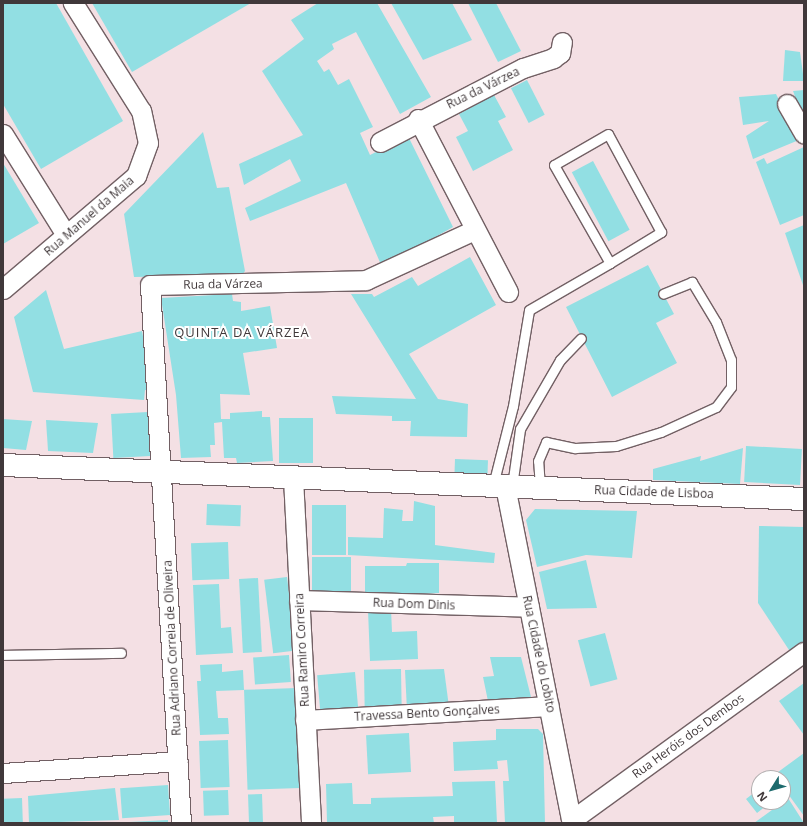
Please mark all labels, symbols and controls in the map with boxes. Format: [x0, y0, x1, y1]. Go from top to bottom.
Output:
street label: Rua da Várzea [444, 64, 522, 112]
street label: Rua Manuel da Maia [41, 173, 137, 259]
street label: Rua da Várzea [183, 276, 263, 292]
district label: QUINTA DA VÁRZEA [174, 324, 310, 340]
street label: Rua Cidade de Lisboa [594, 483, 714, 501]
street label: Rua Adriano Correia de Oliveira [160, 560, 184, 736]
street label: Rua Ramiro Correira [292, 593, 312, 707]
street label: Rua Cidade do Lobito [520, 594, 558, 714]
street label: Rua Dom Dinis [373, 595, 455, 613]
street label: Rua Heróis dos Dembos [629, 691, 747, 781]
street label: Travessa Bento Gonçalves [354, 702, 500, 724]
north arrow [751, 770, 791, 810]
text: N [753, 789, 771, 805]

